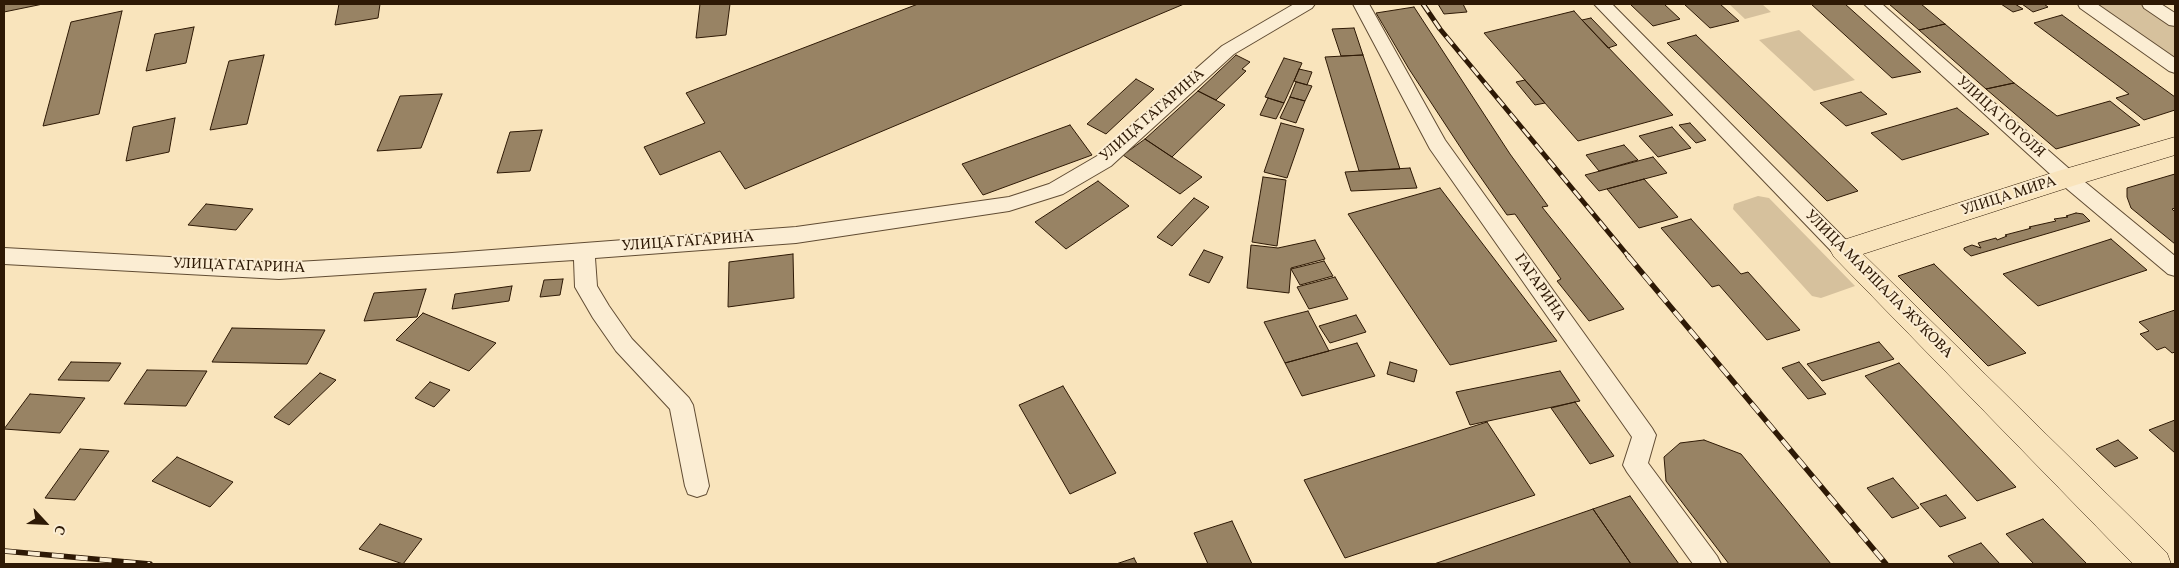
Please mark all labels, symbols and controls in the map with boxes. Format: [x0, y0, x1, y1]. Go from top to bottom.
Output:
street label: УЛИЦА ГАГАРИНА [1097, 66, 1209, 166]
street label: УЛИЦА ГОГОЛЯ [1952, 74, 2048, 162]
street label: УЛИЦА МИРА [1959, 173, 2059, 221]
street label: УЛИЦА МАРШАЛА ЖУКОВА [1800, 207, 1956, 363]
street label: УЛИЦА ГАГАРИНА [621, 229, 755, 257]
street label: ГАГАРИНА [1509, 251, 1569, 325]
street label: УЛИЦА ГАГАРИНА [172, 256, 306, 278]
north arrow [20, 498, 70, 548]
text: С [49, 521, 70, 538]

